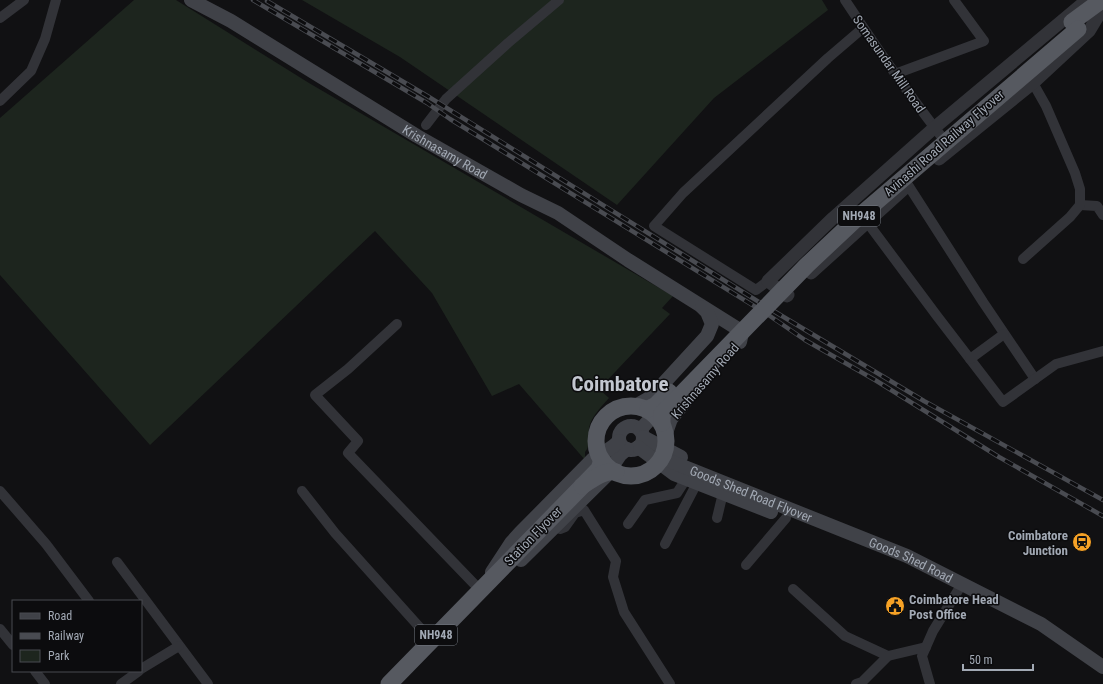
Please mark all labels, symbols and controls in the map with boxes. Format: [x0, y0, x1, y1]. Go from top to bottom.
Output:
street label: Somasundar Mill Road [850, 12, 928, 116]
street label: Avinashi Road Railway Flyover [881, 87, 1007, 199]
street label: Krishnasamy Road [400, 121, 490, 182]
road number: NH948 [838, 206, 880, 226]
street label: Krishnasamy Road [668, 340, 742, 422]
district label: Coimbatore [572, 372, 668, 396]
street label: Goods Shed Road Flyover [688, 462, 814, 525]
street label: Station Flyover [501, 503, 565, 569]
place label: Coimbatore Junction [1008, 528, 1068, 558]
station icon: Coimbatore Junction [1071, 531, 1093, 553]
street label: Goods Shed Road [867, 534, 955, 586]
place label: Coimbatore Head Post Office [909, 592, 999, 622]
public building icon: Coimbatore Head Post Office [884, 595, 906, 617]
legend [12, 600, 142, 672]
text: Road [48, 609, 72, 623]
road number: NH948 [415, 625, 457, 645]
text: Railway [48, 629, 84, 643]
scale bar [963, 646, 1033, 672]
text: Park [48, 649, 70, 663]
text: 50 m [969, 653, 993, 667]

